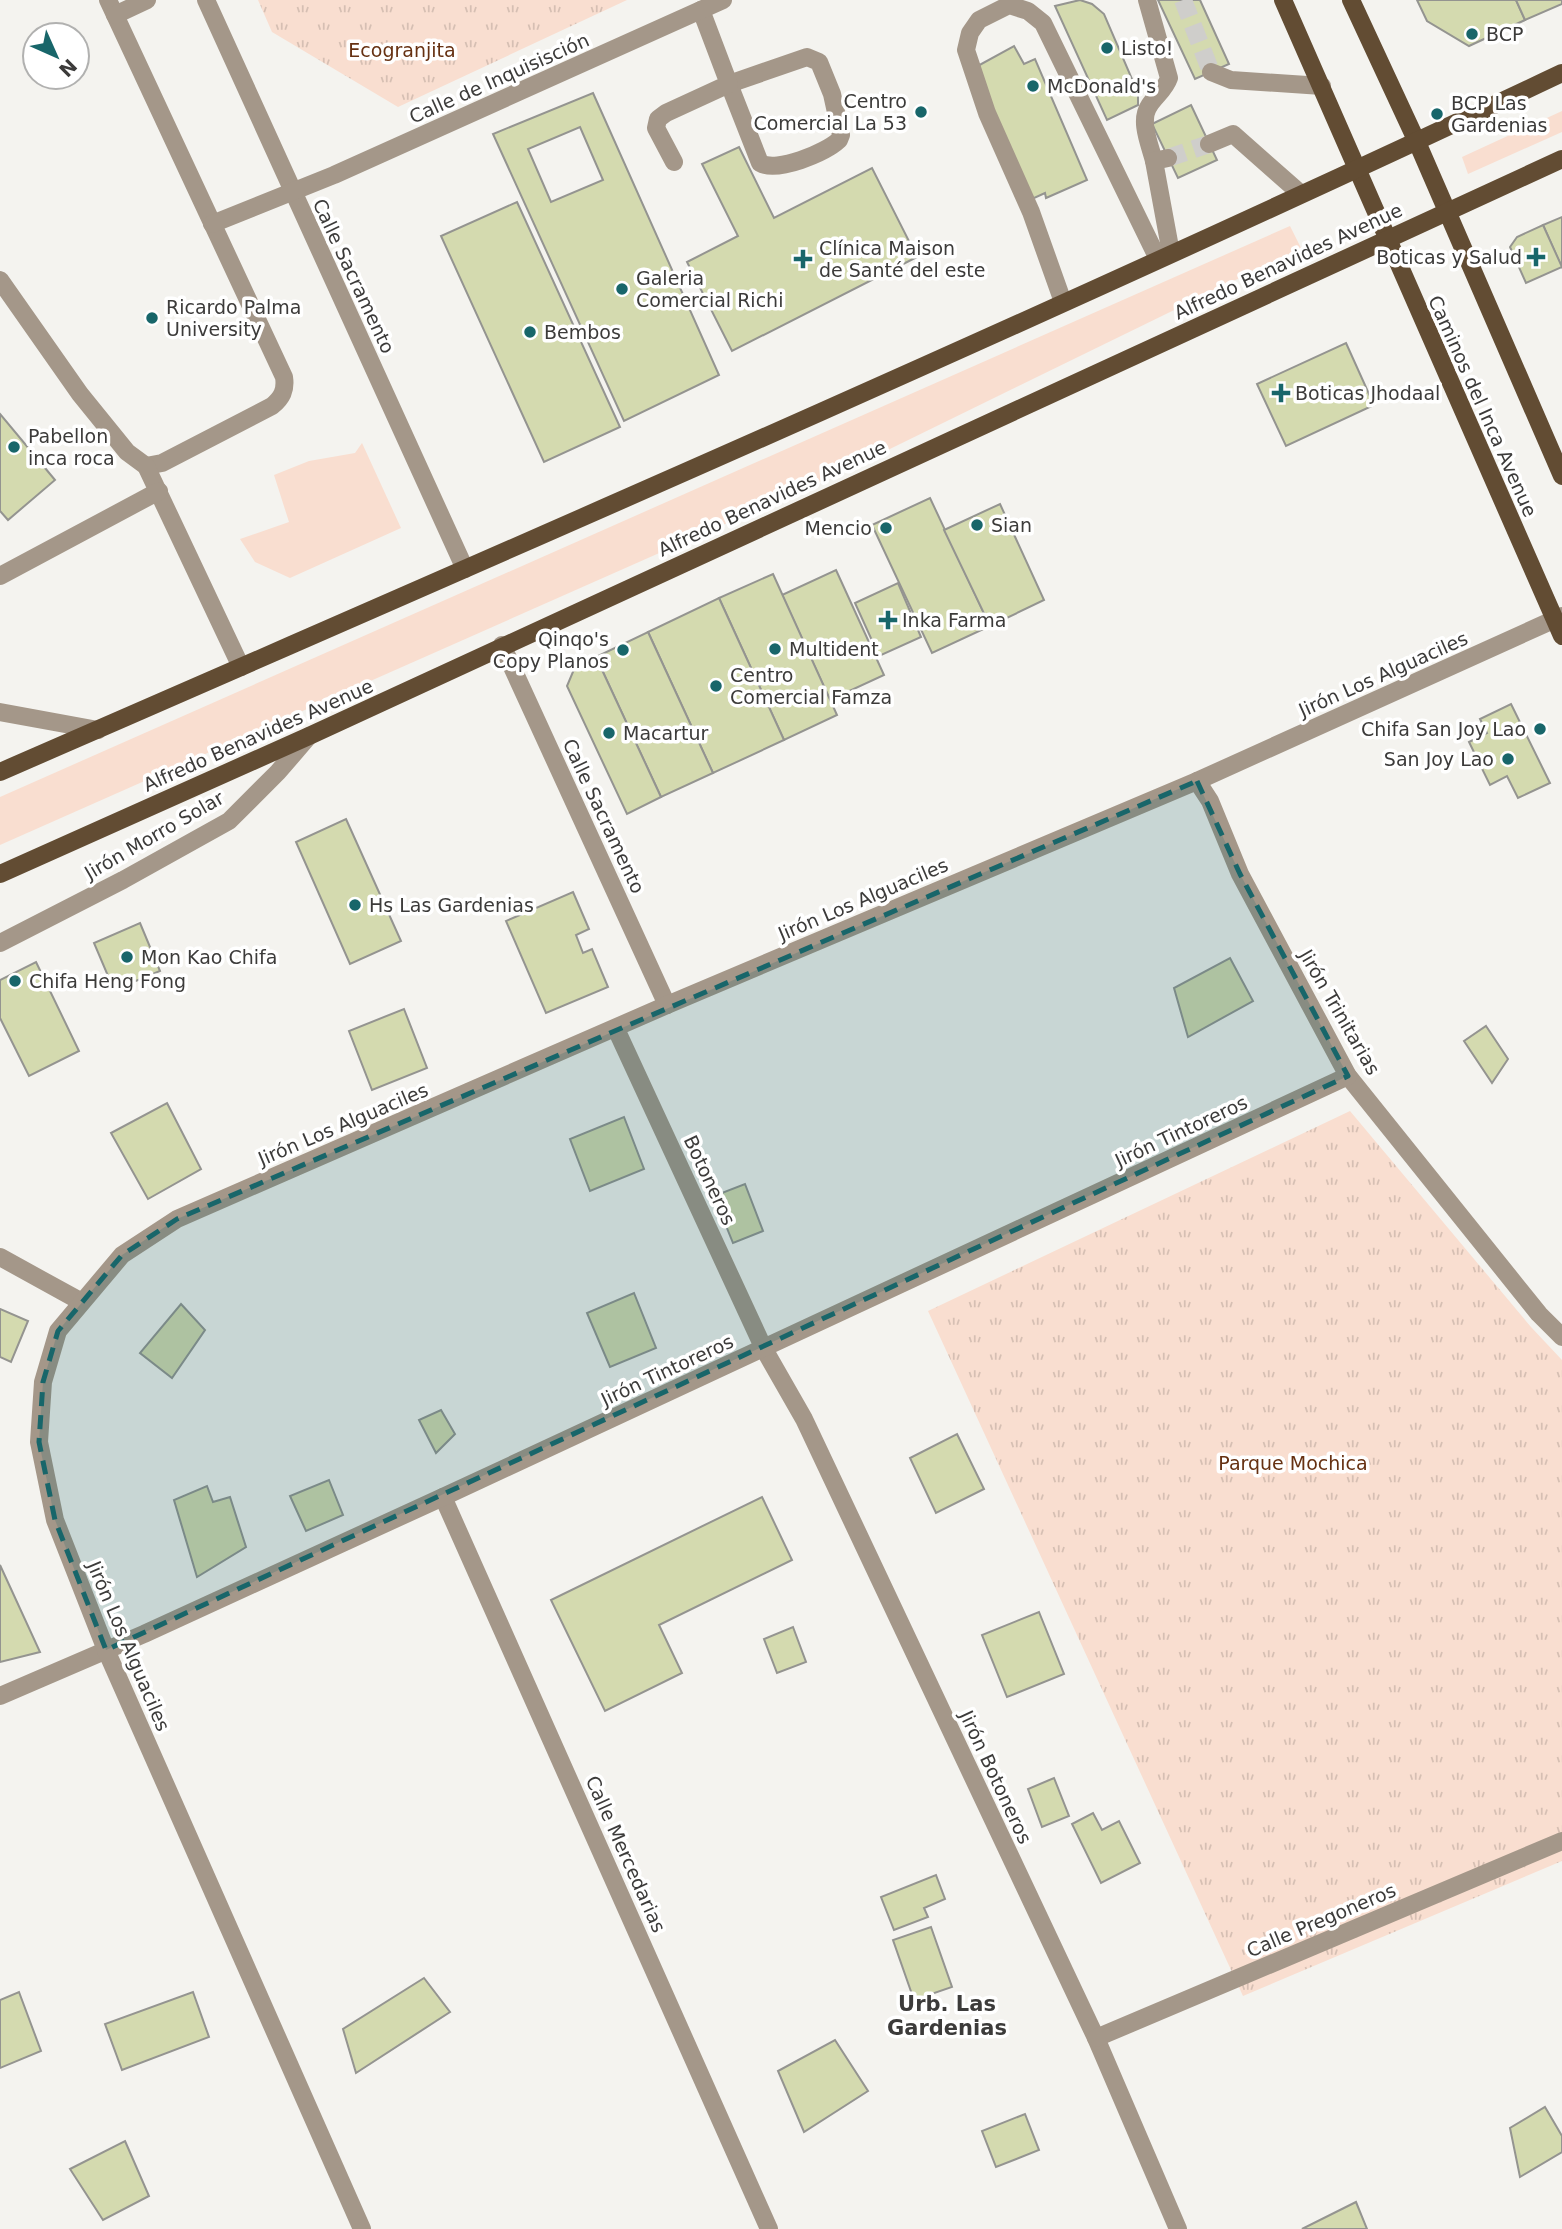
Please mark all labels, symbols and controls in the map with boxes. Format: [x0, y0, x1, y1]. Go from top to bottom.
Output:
north arrow [21, 21, 91, 91]
place label: BCP [1486, 23, 1523, 45]
marker: BCP [1464, 26, 1480, 42]
street label: Calle de Inquisisción [406, 28, 592, 128]
place label: Listo! [1121, 37, 1173, 59]
park label: Ecogranjita [348, 39, 456, 61]
marker: Listo! [1099, 40, 1115, 56]
text: N [55, 55, 81, 81]
place label: McDonald's [1047, 75, 1156, 97]
marker: McDonald's [1025, 78, 1041, 94]
place label: Centro Comercial La 53 [753, 90, 907, 134]
place label: BCP Las Gardenias [1451, 92, 1547, 136]
marker: Centro Comercial La 53 [913, 104, 929, 120]
marker: BCP Las Gardenias [1429, 106, 1445, 122]
street label: Calle Sacramento [309, 195, 399, 357]
street label: Alfredo Benavides Avenue [1171, 198, 1405, 324]
place label: Clínica Maison de Santé del este [819, 237, 986, 281]
place label: Boticas y Salud [1376, 246, 1522, 268]
marker: Clínica Maison de Santé del este [793, 249, 813, 269]
marker: Boticas y Salud [1528, 249, 1544, 265]
place label: Galeria Comercial Richi [636, 267, 783, 311]
marker: Galeria Comercial Richi [614, 281, 630, 297]
street label: Caminos del Inca Avenue [1424, 292, 1542, 520]
place label: Ricardo Palma University [166, 296, 301, 340]
marker: Ricardo Palma University [144, 310, 160, 326]
place label: Bembos [544, 321, 621, 343]
marker: Bembos [522, 324, 538, 340]
place label: Boticas Jhodaal [1295, 382, 1440, 404]
marker: Boticas Jhodaal [1273, 385, 1289, 401]
place label: Pabellon inca roca [28, 425, 115, 469]
street label: Alfredo Benavides Avenue [655, 435, 889, 561]
marker: Pabellon inca roca [6, 439, 22, 455]
place label: Sian [991, 514, 1032, 536]
place label: Mencio [805, 517, 872, 539]
marker: Sian [969, 517, 985, 533]
marker: Mencio [878, 520, 894, 536]
place label: Inka Farma [902, 609, 1006, 631]
marker: Inka Farma [880, 612, 896, 628]
street label: Jirón Los Alguaciles [1294, 627, 1471, 722]
place label: Qinqo's Copy Planos [493, 628, 609, 672]
place label: Multident [789, 638, 879, 660]
marker: Multident [767, 641, 783, 657]
marker: Qinqo's Copy Planos [615, 642, 631, 658]
place label: Centro Comercial Famza [730, 664, 892, 708]
street label: Alfredo Benavides Avenue [140, 674, 376, 796]
marker: Centro Comercial Famza [708, 678, 724, 694]
place label: Chifa San Joy Lao [1361, 718, 1526, 740]
marker: Chifa San Joy Lao [1532, 721, 1548, 737]
place label: Macartur [623, 722, 708, 744]
marker: Macartur [601, 725, 617, 741]
street label: Calle Sacramento [559, 735, 649, 897]
place label: San Joy Lao [1384, 748, 1494, 770]
marker: San Joy Lao [1500, 751, 1516, 767]
street label: Jirón Morro Solar [80, 786, 228, 884]
street label: Jirón Los Alguaciles [774, 853, 951, 945]
place label: Hs Las Gardenias [369, 894, 534, 916]
marker: Hs Las Gardenias [347, 897, 363, 913]
street label: Jirón Trinitarias [1295, 945, 1385, 1079]
place label: Mon Kao Chifa [141, 946, 277, 968]
marker: Mon Kao Chifa [119, 949, 135, 965]
place label: Chifa Heng Fong [29, 970, 186, 992]
marker: Chifa Heng Fong [7, 973, 23, 989]
street label: Jirón Los Alguaciles [254, 1078, 431, 1170]
street label: Jirón Tintoreros [1110, 1091, 1251, 1172]
street label: Botoneros [680, 1132, 740, 1228]
street label: Jirón Tintoreros [596, 1330, 737, 1411]
park label: Parque Mochica [1218, 1452, 1368, 1474]
street label: Jirón Los Alguaciles [83, 1557, 175, 1734]
street label: Jirón Botoneros [955, 1706, 1036, 1847]
street label: Calle Mercedarias [582, 1772, 670, 1936]
street label: Calle Pregoneros [1243, 1879, 1399, 1961]
district label: Urb. Las Gardenias [887, 1992, 1007, 2040]

